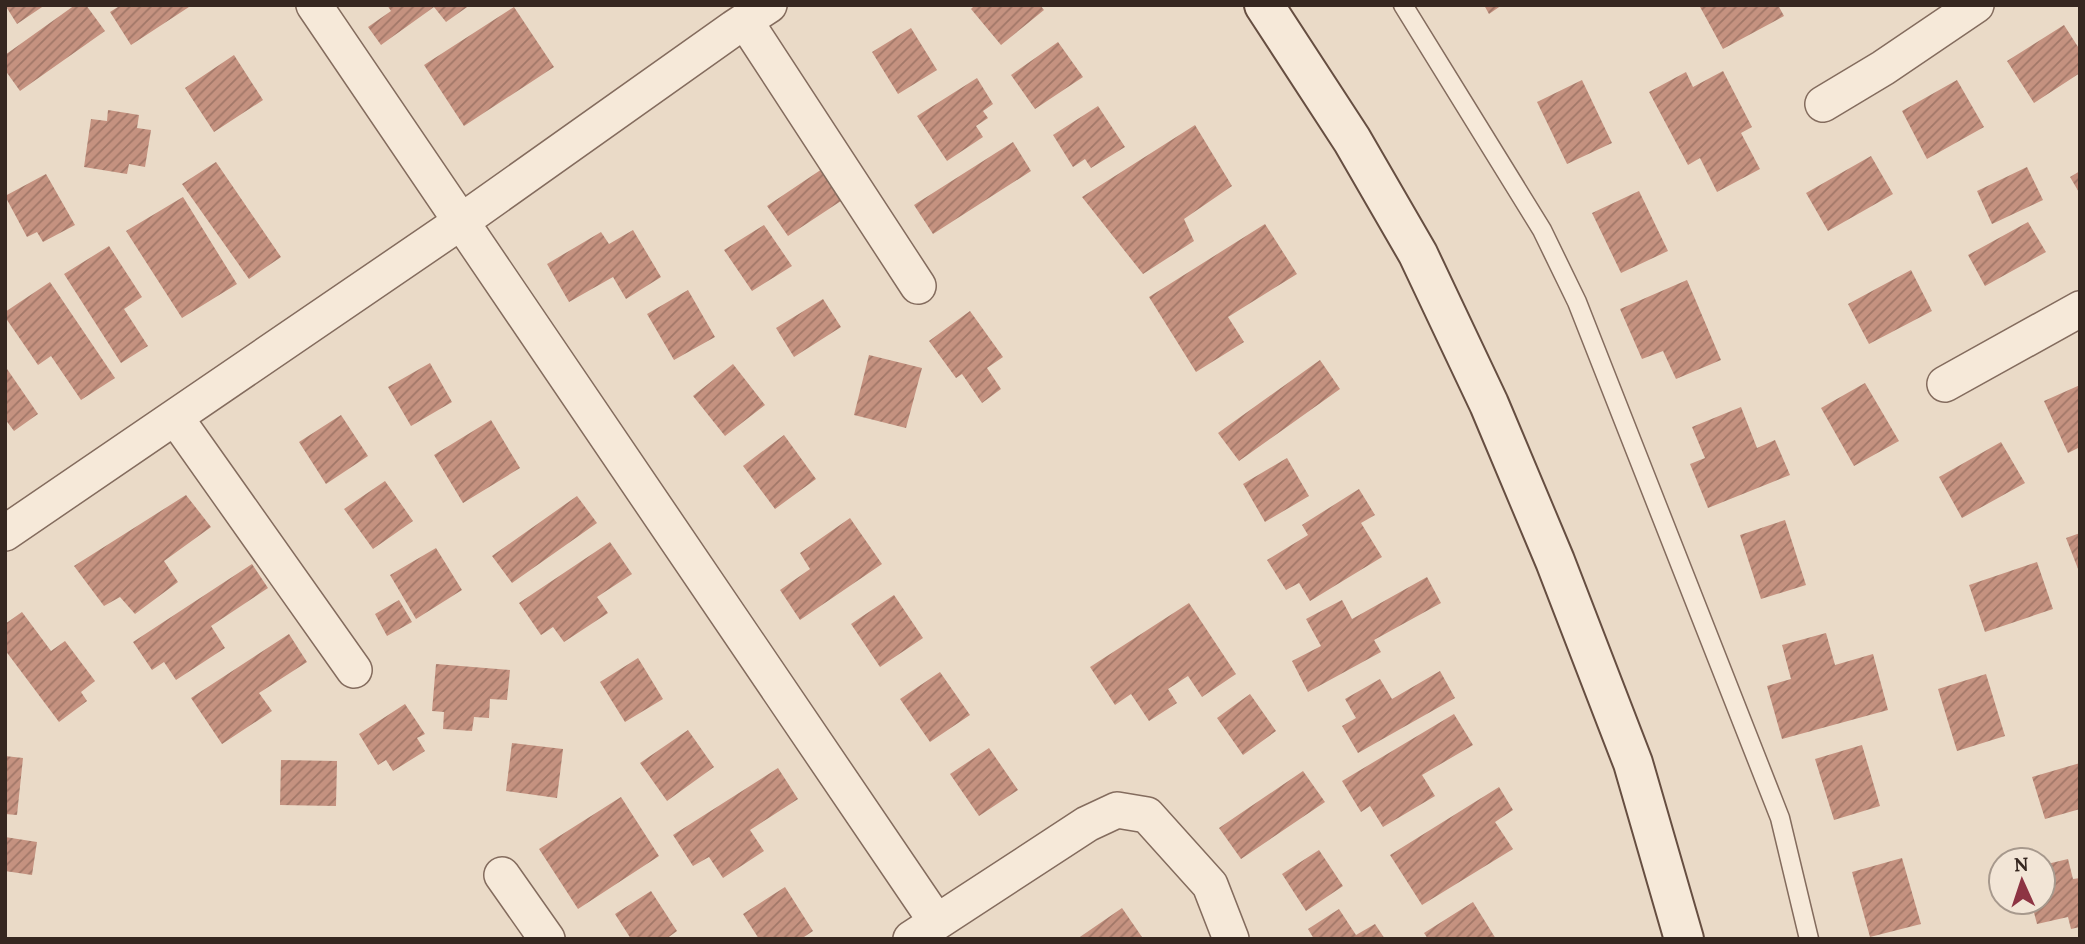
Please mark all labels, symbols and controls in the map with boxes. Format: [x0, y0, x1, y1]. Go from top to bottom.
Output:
north arrow [1987, 846, 2057, 916]
text: N [2013, 852, 2029, 876]

